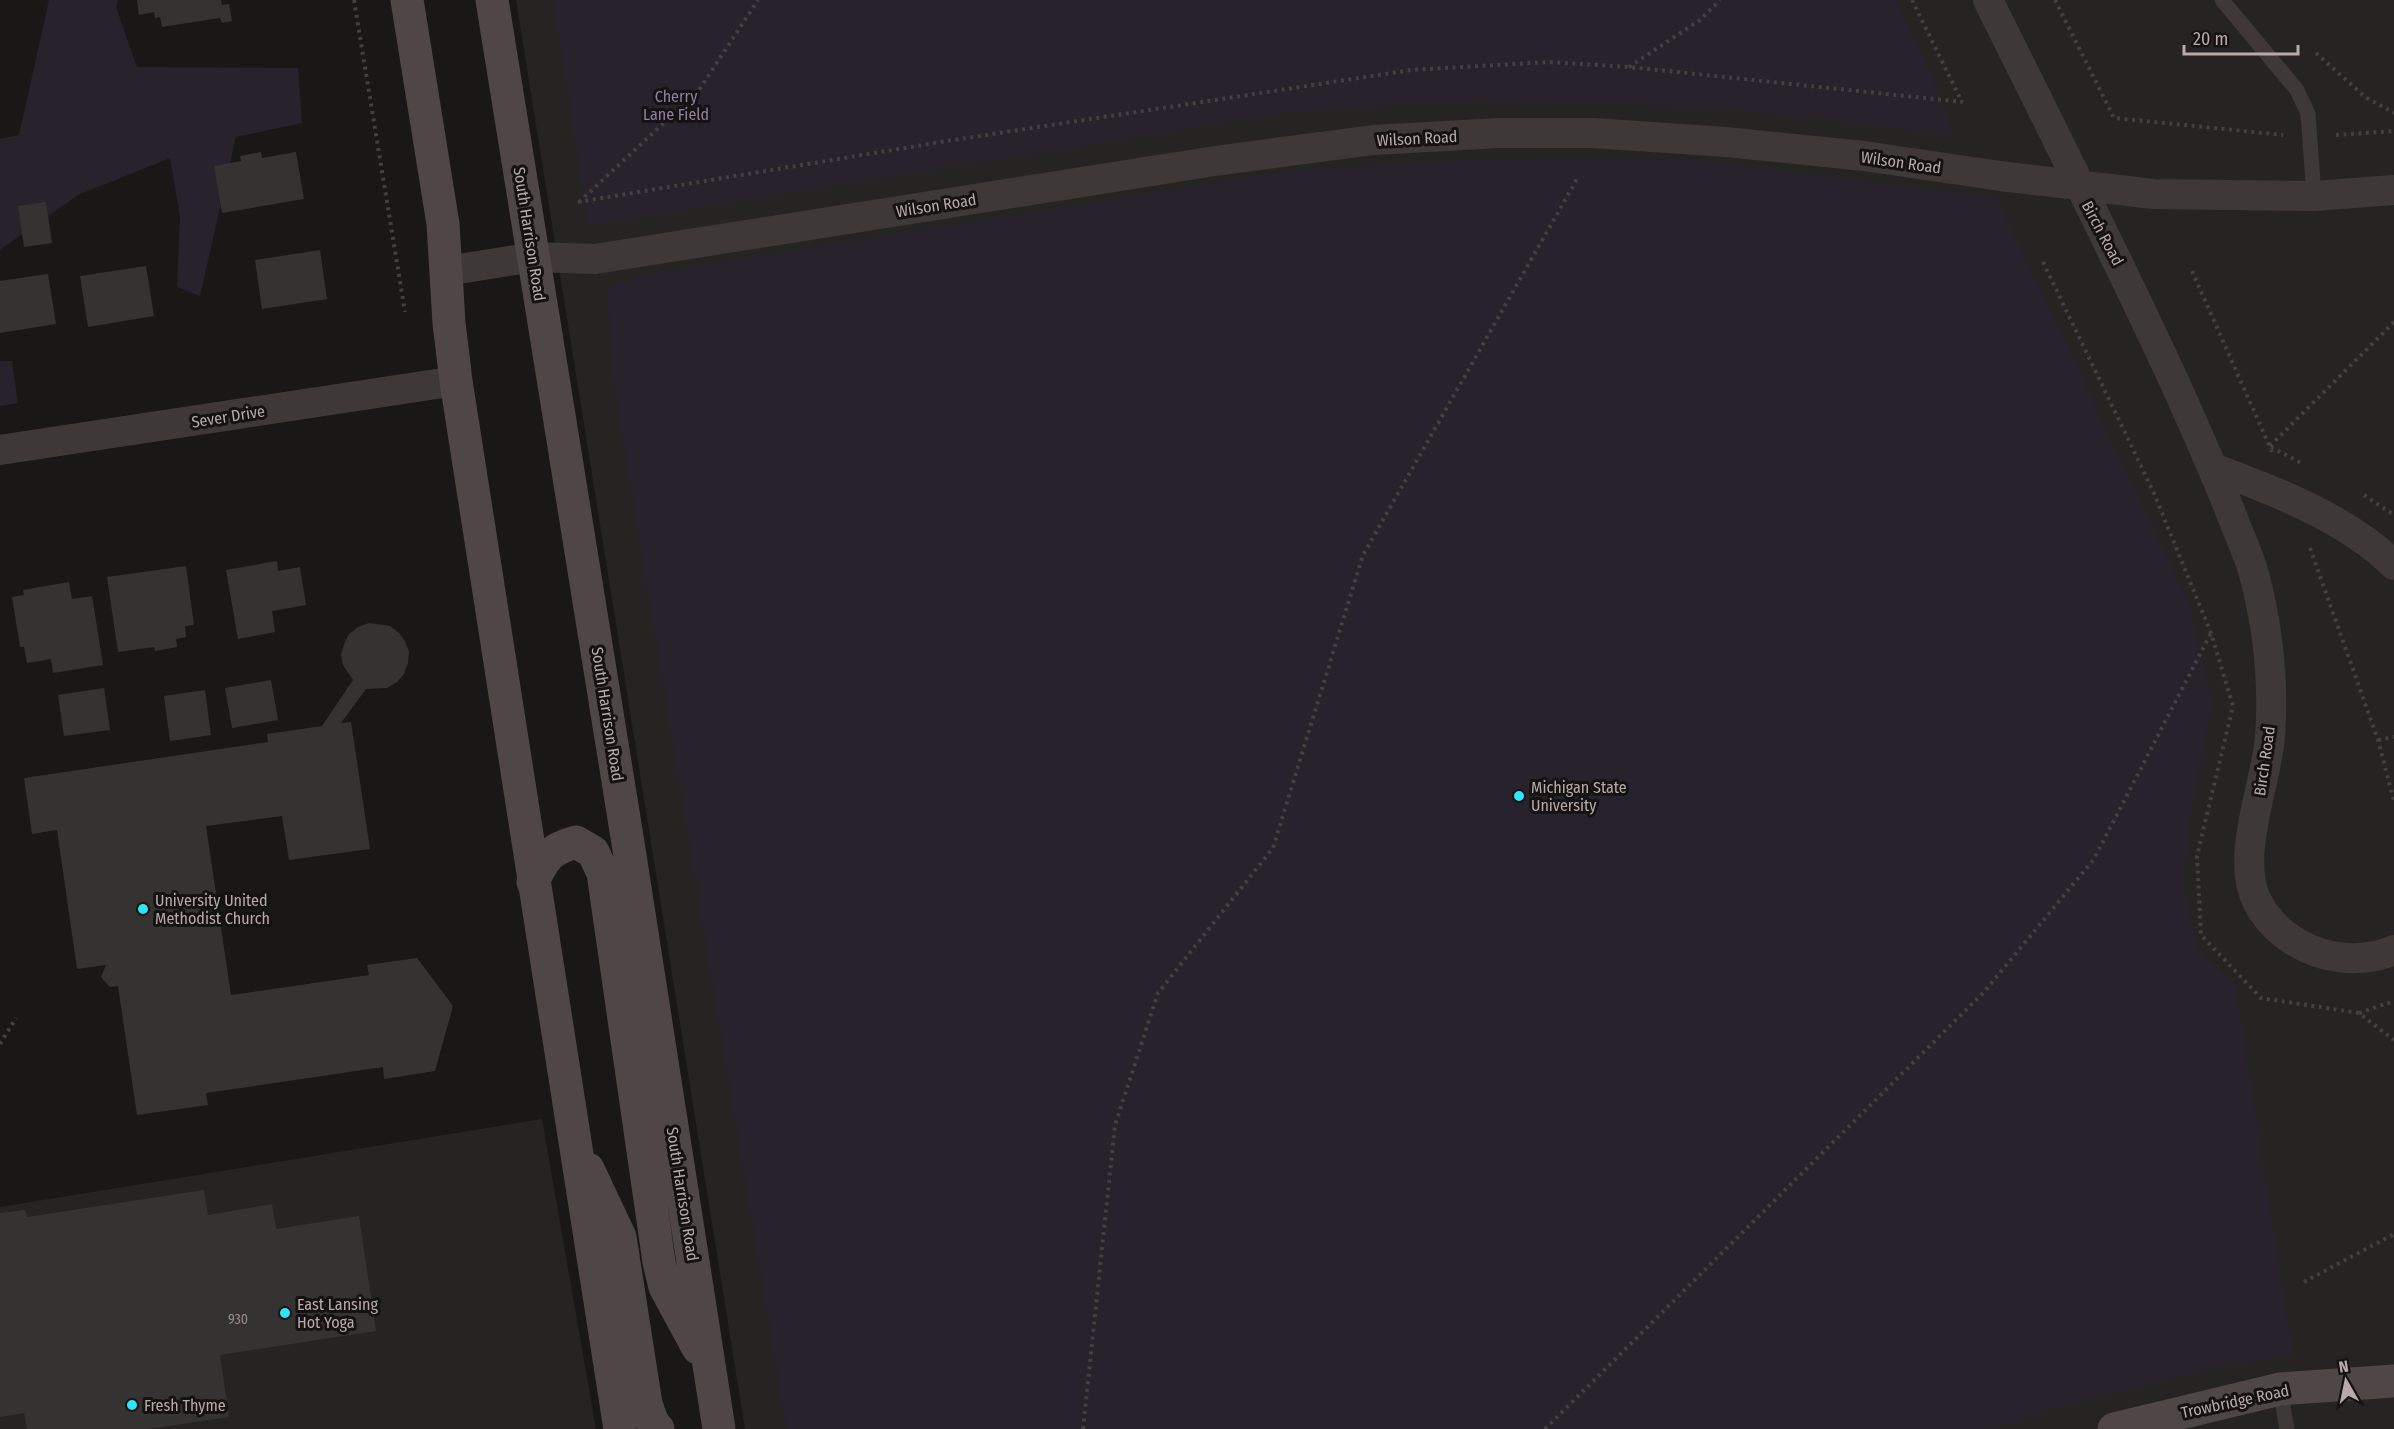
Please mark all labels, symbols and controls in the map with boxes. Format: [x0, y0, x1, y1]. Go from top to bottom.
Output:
scale bar [2184, 18, 2298, 56]
text: 20 m [2193, 28, 2228, 50]
park label: Cherry Lane Field [643, 87, 709, 124]
street label: Wilson Road [1376, 127, 1458, 150]
street label: Wilson Road [1860, 147, 1942, 178]
street label: South Harrison Road [510, 166, 549, 302]
street label: Wilson Road [895, 190, 977, 221]
street label: Birch Road [2078, 198, 2127, 269]
street label: Sever Drive [190, 401, 266, 432]
street label: South Harrison Road [588, 646, 627, 782]
street label: Birch Road [2250, 725, 2279, 797]
place label: Michigan State University [1531, 778, 1627, 815]
marker: Michigan State University [1512, 789, 1526, 803]
place label: University United Methodist Church [155, 891, 270, 928]
marker: University United Methodist Church [136, 902, 150, 916]
street label: South Harrison Road [663, 1126, 702, 1262]
place label: East Lansing Hot Yoga [297, 1295, 378, 1332]
marker: East Lansing Hot Yoga [278, 1306, 292, 1320]
house number: 930 [228, 1311, 248, 1328]
north arrow [2316, 1351, 2376, 1411]
text: N [2338, 1357, 2350, 1377]
street label: Trowbridge Road [2179, 1381, 2291, 1422]
place label: Fresh Thyme [144, 1396, 226, 1415]
marker: Fresh Thyme [125, 1398, 139, 1412]

